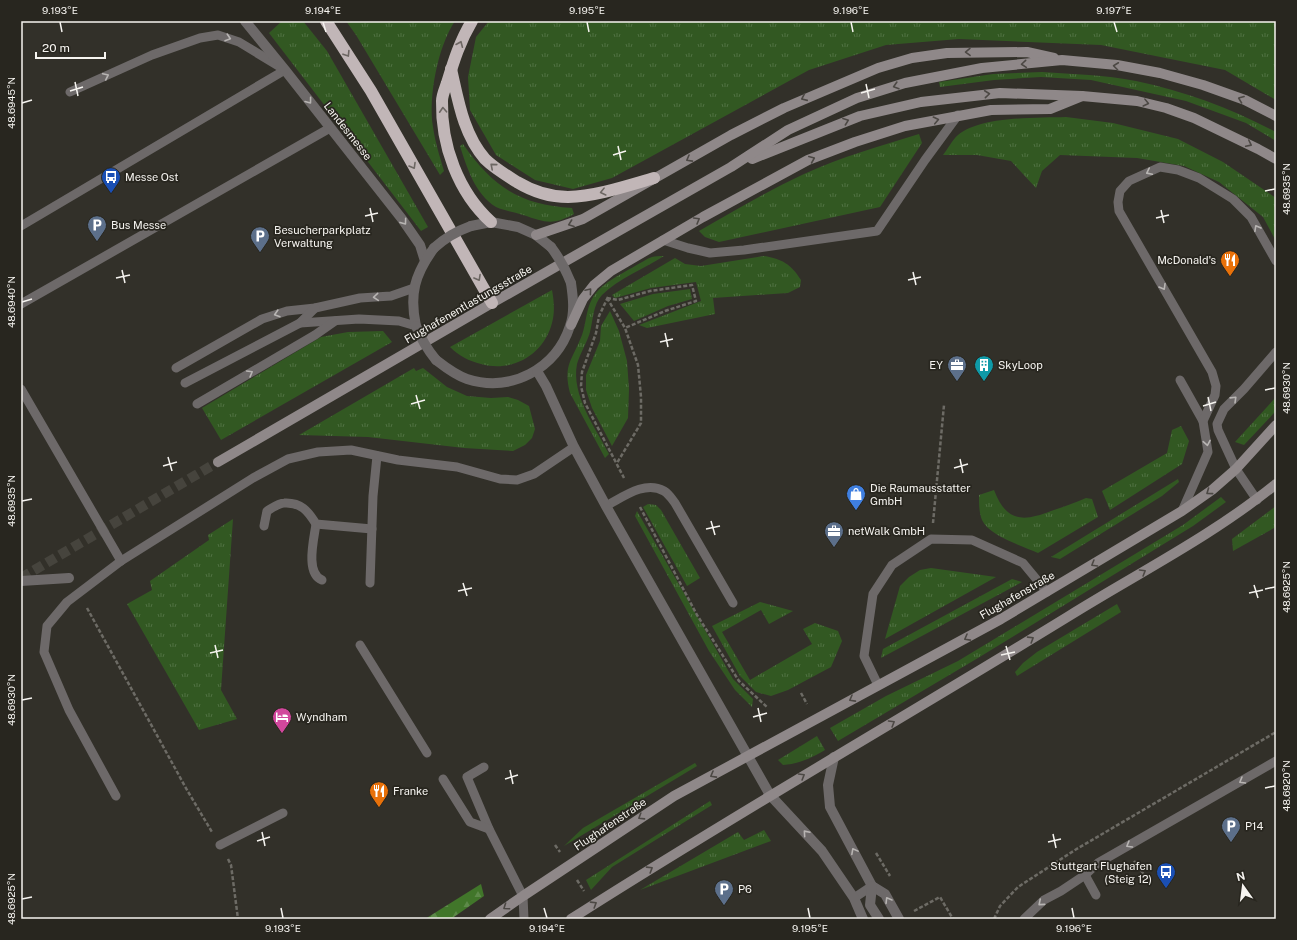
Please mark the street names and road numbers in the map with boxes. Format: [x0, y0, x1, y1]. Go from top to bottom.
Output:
street label: Landesmesse [322, 100, 374, 162]
street label: Flughafenentlastungsstraße [402, 263, 534, 345]
street label: Flughafenstraße [977, 569, 1057, 621]
street label: Flughafenstraße [572, 795, 648, 853]

